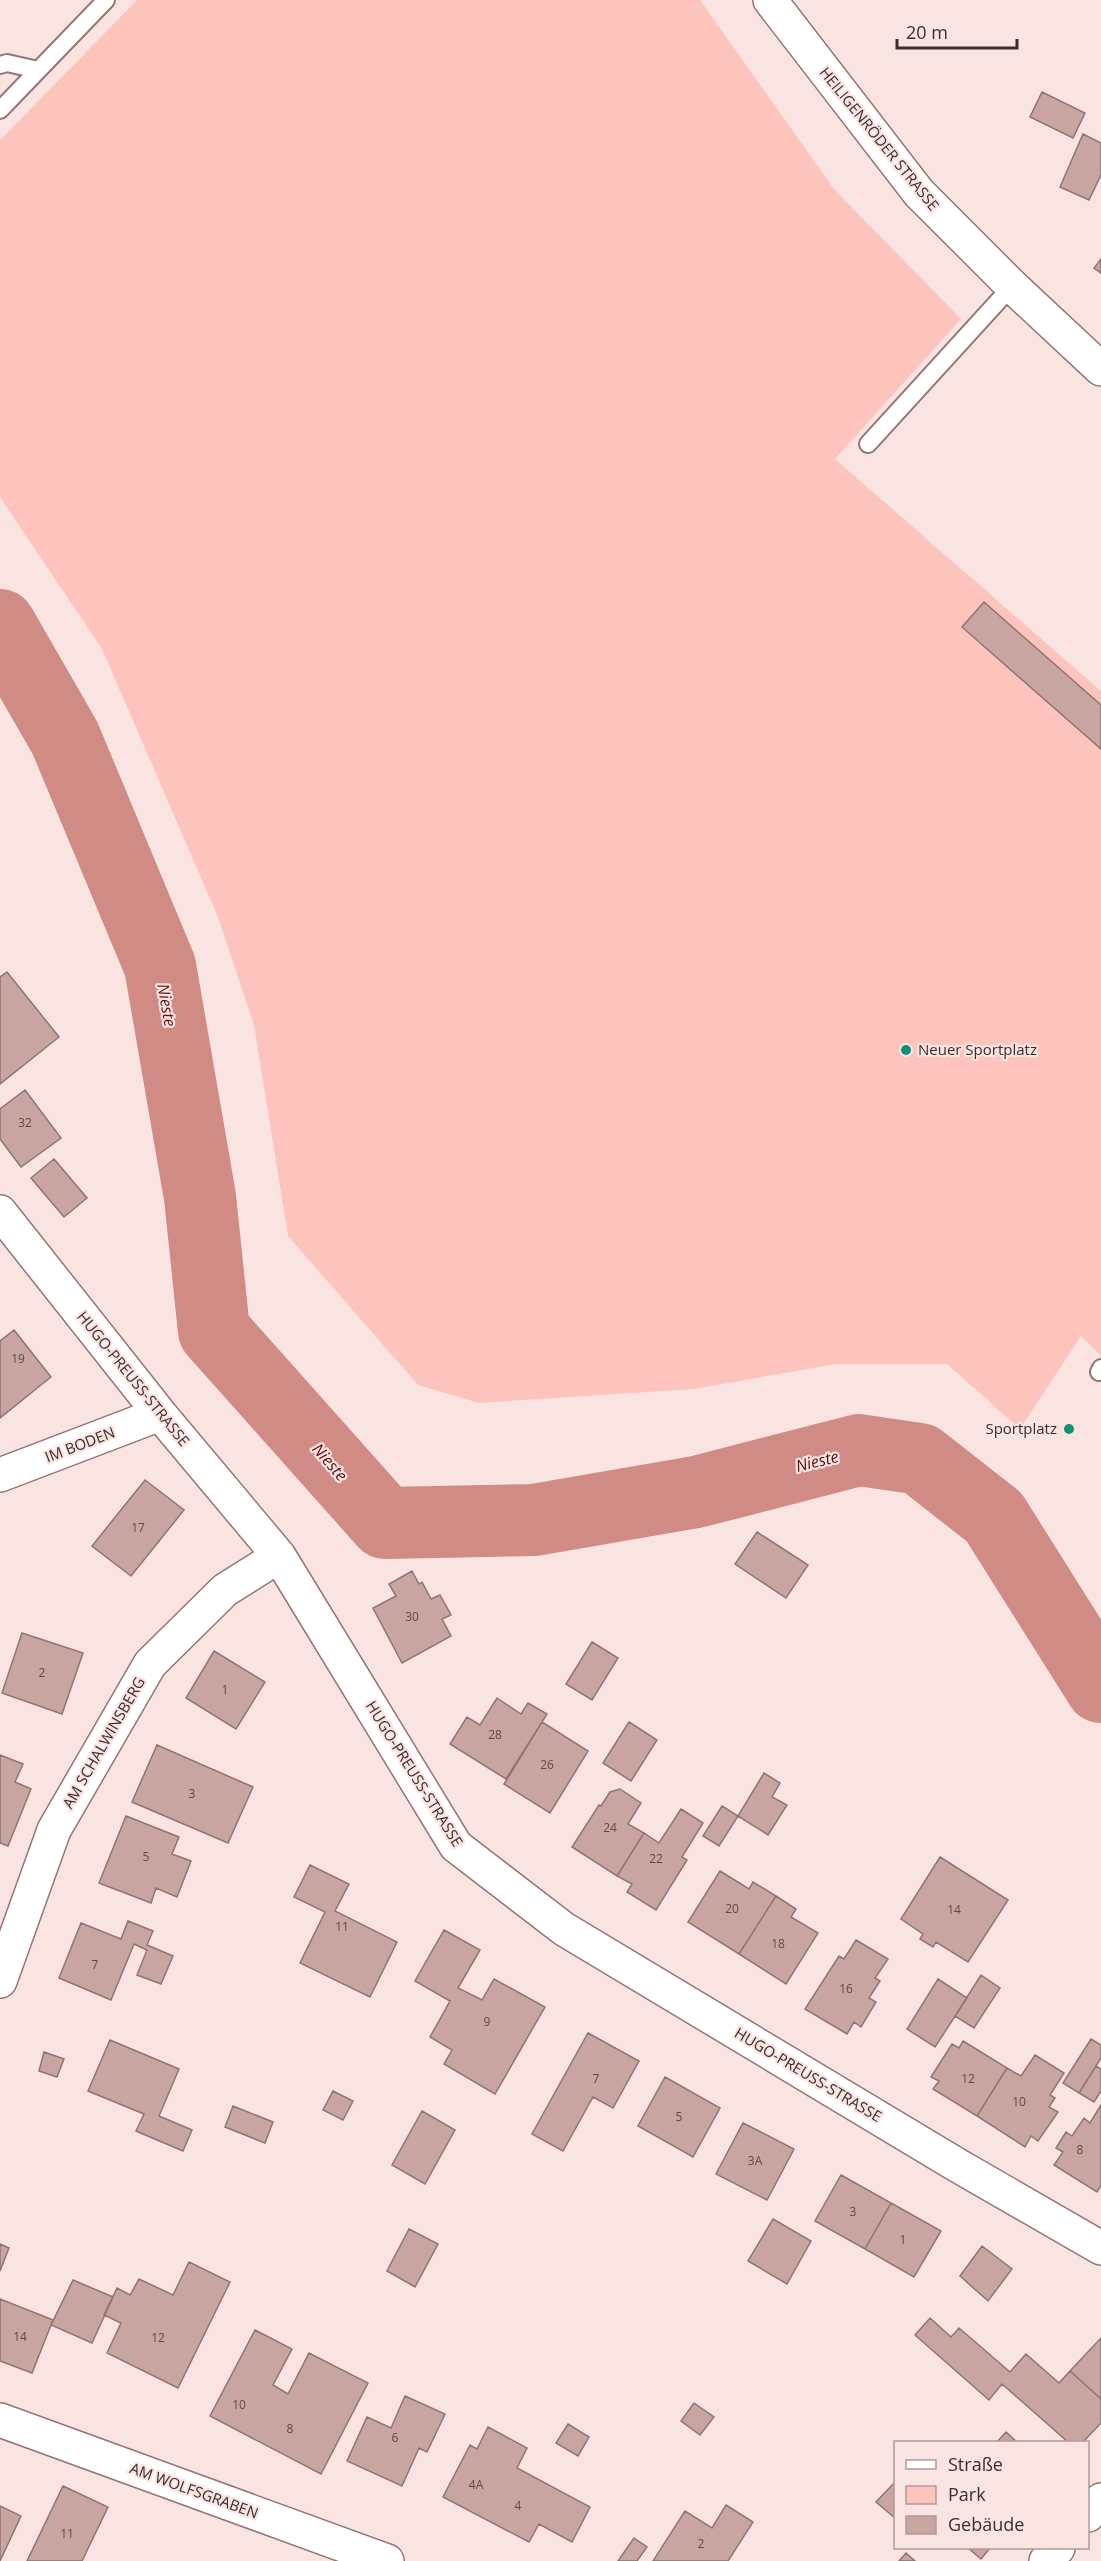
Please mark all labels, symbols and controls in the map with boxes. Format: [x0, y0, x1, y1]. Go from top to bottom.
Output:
scale bar [897, 12, 1017, 50]
text: 20 m [906, 20, 948, 44]
street label: HEILIGENRÖDER STRASSE [816, 62, 944, 214]
water label: Nieste [152, 982, 182, 1028]
place label: Neuer Sportplatz [918, 1039, 1037, 1059]
marker: Neuer Sportplatz [899, 1043, 913, 1057]
house number: 32 [18, 1114, 32, 1131]
street label: HUGO-PREUSS-STRASSE [73, 1307, 194, 1450]
house number: 19 [11, 1350, 25, 1367]
place label: Sportplatz [985, 1418, 1057, 1438]
street label: IM BODEN [42, 1422, 118, 1467]
marker: Sportplatz [1062, 1422, 1076, 1436]
water label: Nieste [307, 1438, 353, 1486]
water label: Nieste [793, 1445, 841, 1477]
house number: 17 [131, 1519, 145, 1536]
house number: 30 [405, 1608, 419, 1625]
house number: 2 [39, 1664, 46, 1681]
street label: AM SCHALWINSBERG [57, 1673, 149, 1812]
house number: 1 [222, 1681, 228, 1698]
street label: HUGO-PREUSS-STRASSE [362, 1697, 468, 1850]
house number: 28 [488, 1726, 502, 1743]
house number: 26 [540, 1756, 554, 1773]
house number: 3 [189, 1785, 196, 1802]
house number: 24 [603, 1819, 617, 1836]
house number: 5 [143, 1848, 150, 1865]
house number: 22 [649, 1850, 663, 1867]
house number: 20 [725, 1900, 739, 1917]
house number: 14 [947, 1901, 961, 1918]
house number: 11 [335, 1918, 349, 1935]
house number: 18 [771, 1935, 785, 1952]
house number: 7 [92, 1956, 99, 1973]
house number: 16 [839, 1980, 853, 1997]
house number: 9 [484, 2013, 491, 2030]
street label: HUGO-PREUSS-STRASSE [731, 2022, 886, 2126]
house number: 7 [593, 2070, 600, 2087]
house number: 12 [961, 2070, 975, 2087]
house number: 10 [1012, 2093, 1026, 2110]
house number: 5 [676, 2108, 683, 2125]
house number: 8 [1077, 2141, 1084, 2158]
house number: 3A [748, 2152, 763, 2169]
house number: 3 [850, 2203, 857, 2220]
house number: 1 [900, 2231, 906, 2248]
house number: 14 [13, 2328, 27, 2345]
house number: 12 [151, 2329, 165, 2346]
house number: 10 [232, 2396, 246, 2413]
house number: 8 [287, 2420, 294, 2437]
house number: 6 [392, 2429, 399, 2446]
legend [894, 2441, 1089, 2549]
text: Straße [948, 2452, 1003, 2476]
street label: AM WOLFSGRABEN [127, 2458, 261, 2523]
house number: 4A [469, 2476, 484, 2493]
text: Park [948, 2482, 986, 2506]
house number: 4 [515, 2497, 522, 2514]
text: Gebäude [948, 2512, 1024, 2536]
house number: 11 [60, 2525, 74, 2542]
house number: 2 [698, 2535, 705, 2552]

